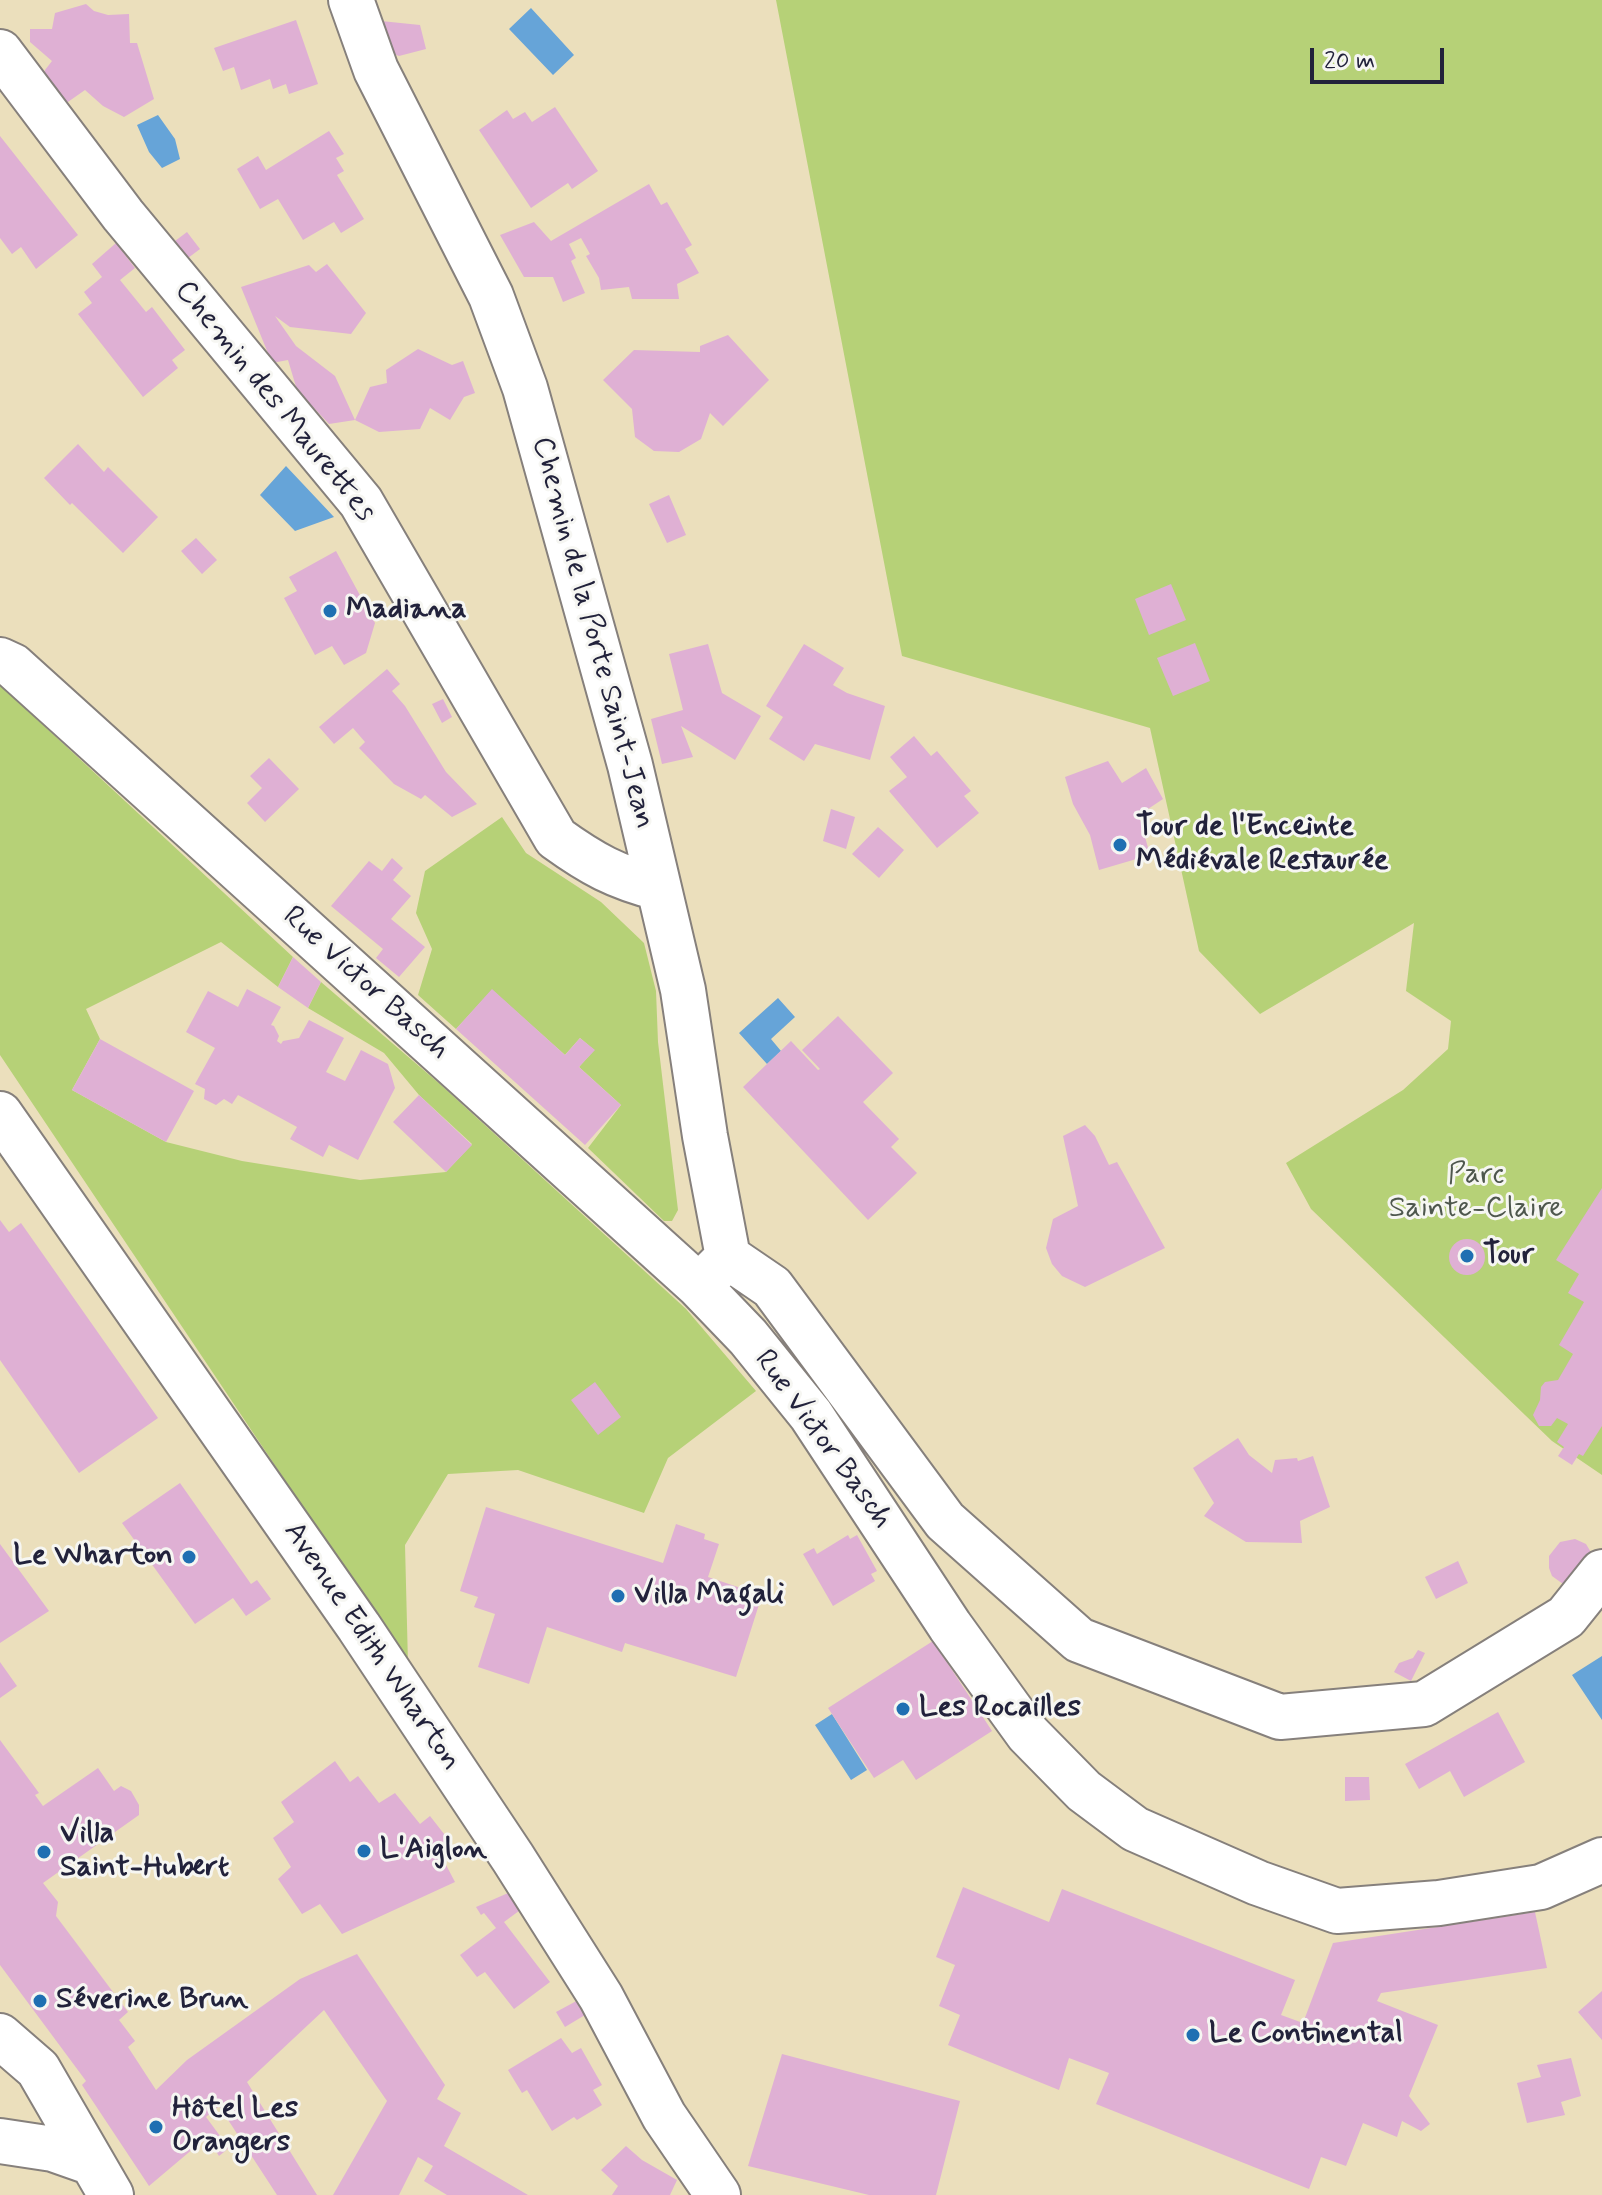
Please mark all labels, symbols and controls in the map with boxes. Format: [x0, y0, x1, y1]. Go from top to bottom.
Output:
scale bar [1314, 32, 1448, 82]
text: 20 m [1324, 46, 1375, 77]
street label: Chemin des Maurettes [166, 274, 382, 530]
street label: Chemin de la Porte Saint-Jean [522, 433, 662, 833]
place label: Madiana [346, 593, 467, 629]
marker: Madiana [321, 602, 339, 620]
place label: Tour de l'Enceinte Médiévale Restaurée [1136, 810, 1389, 880]
marker: Tour de l'Enceinte Médiévale Restaurée [1111, 836, 1129, 854]
street label: Rue Victor Basch [274, 900, 456, 1068]
park label: Parc Sainte-Claire [1389, 1158, 1563, 1228]
place label: Tour [1483, 1238, 1534, 1274]
marker: Tour [1458, 1247, 1476, 1265]
street label: Rue Victor Basch [745, 1344, 899, 1536]
street label: Avenue Edith Wharton [274, 1516, 468, 1778]
place label: Le Wharton [13, 1539, 173, 1575]
marker: Le Wharton [180, 1548, 198, 1566]
place label: Villa Magali [634, 1578, 784, 1614]
marker: Villa Magali [609, 1587, 627, 1605]
place label: Les Rocailles [919, 1691, 1081, 1727]
marker: Les Rocailles [894, 1700, 912, 1718]
place label: Villa Saint-Hubert [60, 1817, 229, 1888]
place label: L'Aiglon [380, 1833, 487, 1869]
marker: L'Aiglon [355, 1842, 373, 1860]
marker: Villa Saint-Hubert [35, 1843, 53, 1861]
place label: Séverine Brun [56, 1983, 248, 2019]
marker: Séverine Brun [31, 1992, 49, 2010]
place label: Le Continental [1209, 2017, 1403, 2053]
marker: Le Continental [1184, 2026, 1202, 2044]
place label: Hôtel Les Orangers [172, 2092, 298, 2162]
marker: Hôtel Les Orangers [147, 2118, 165, 2136]

